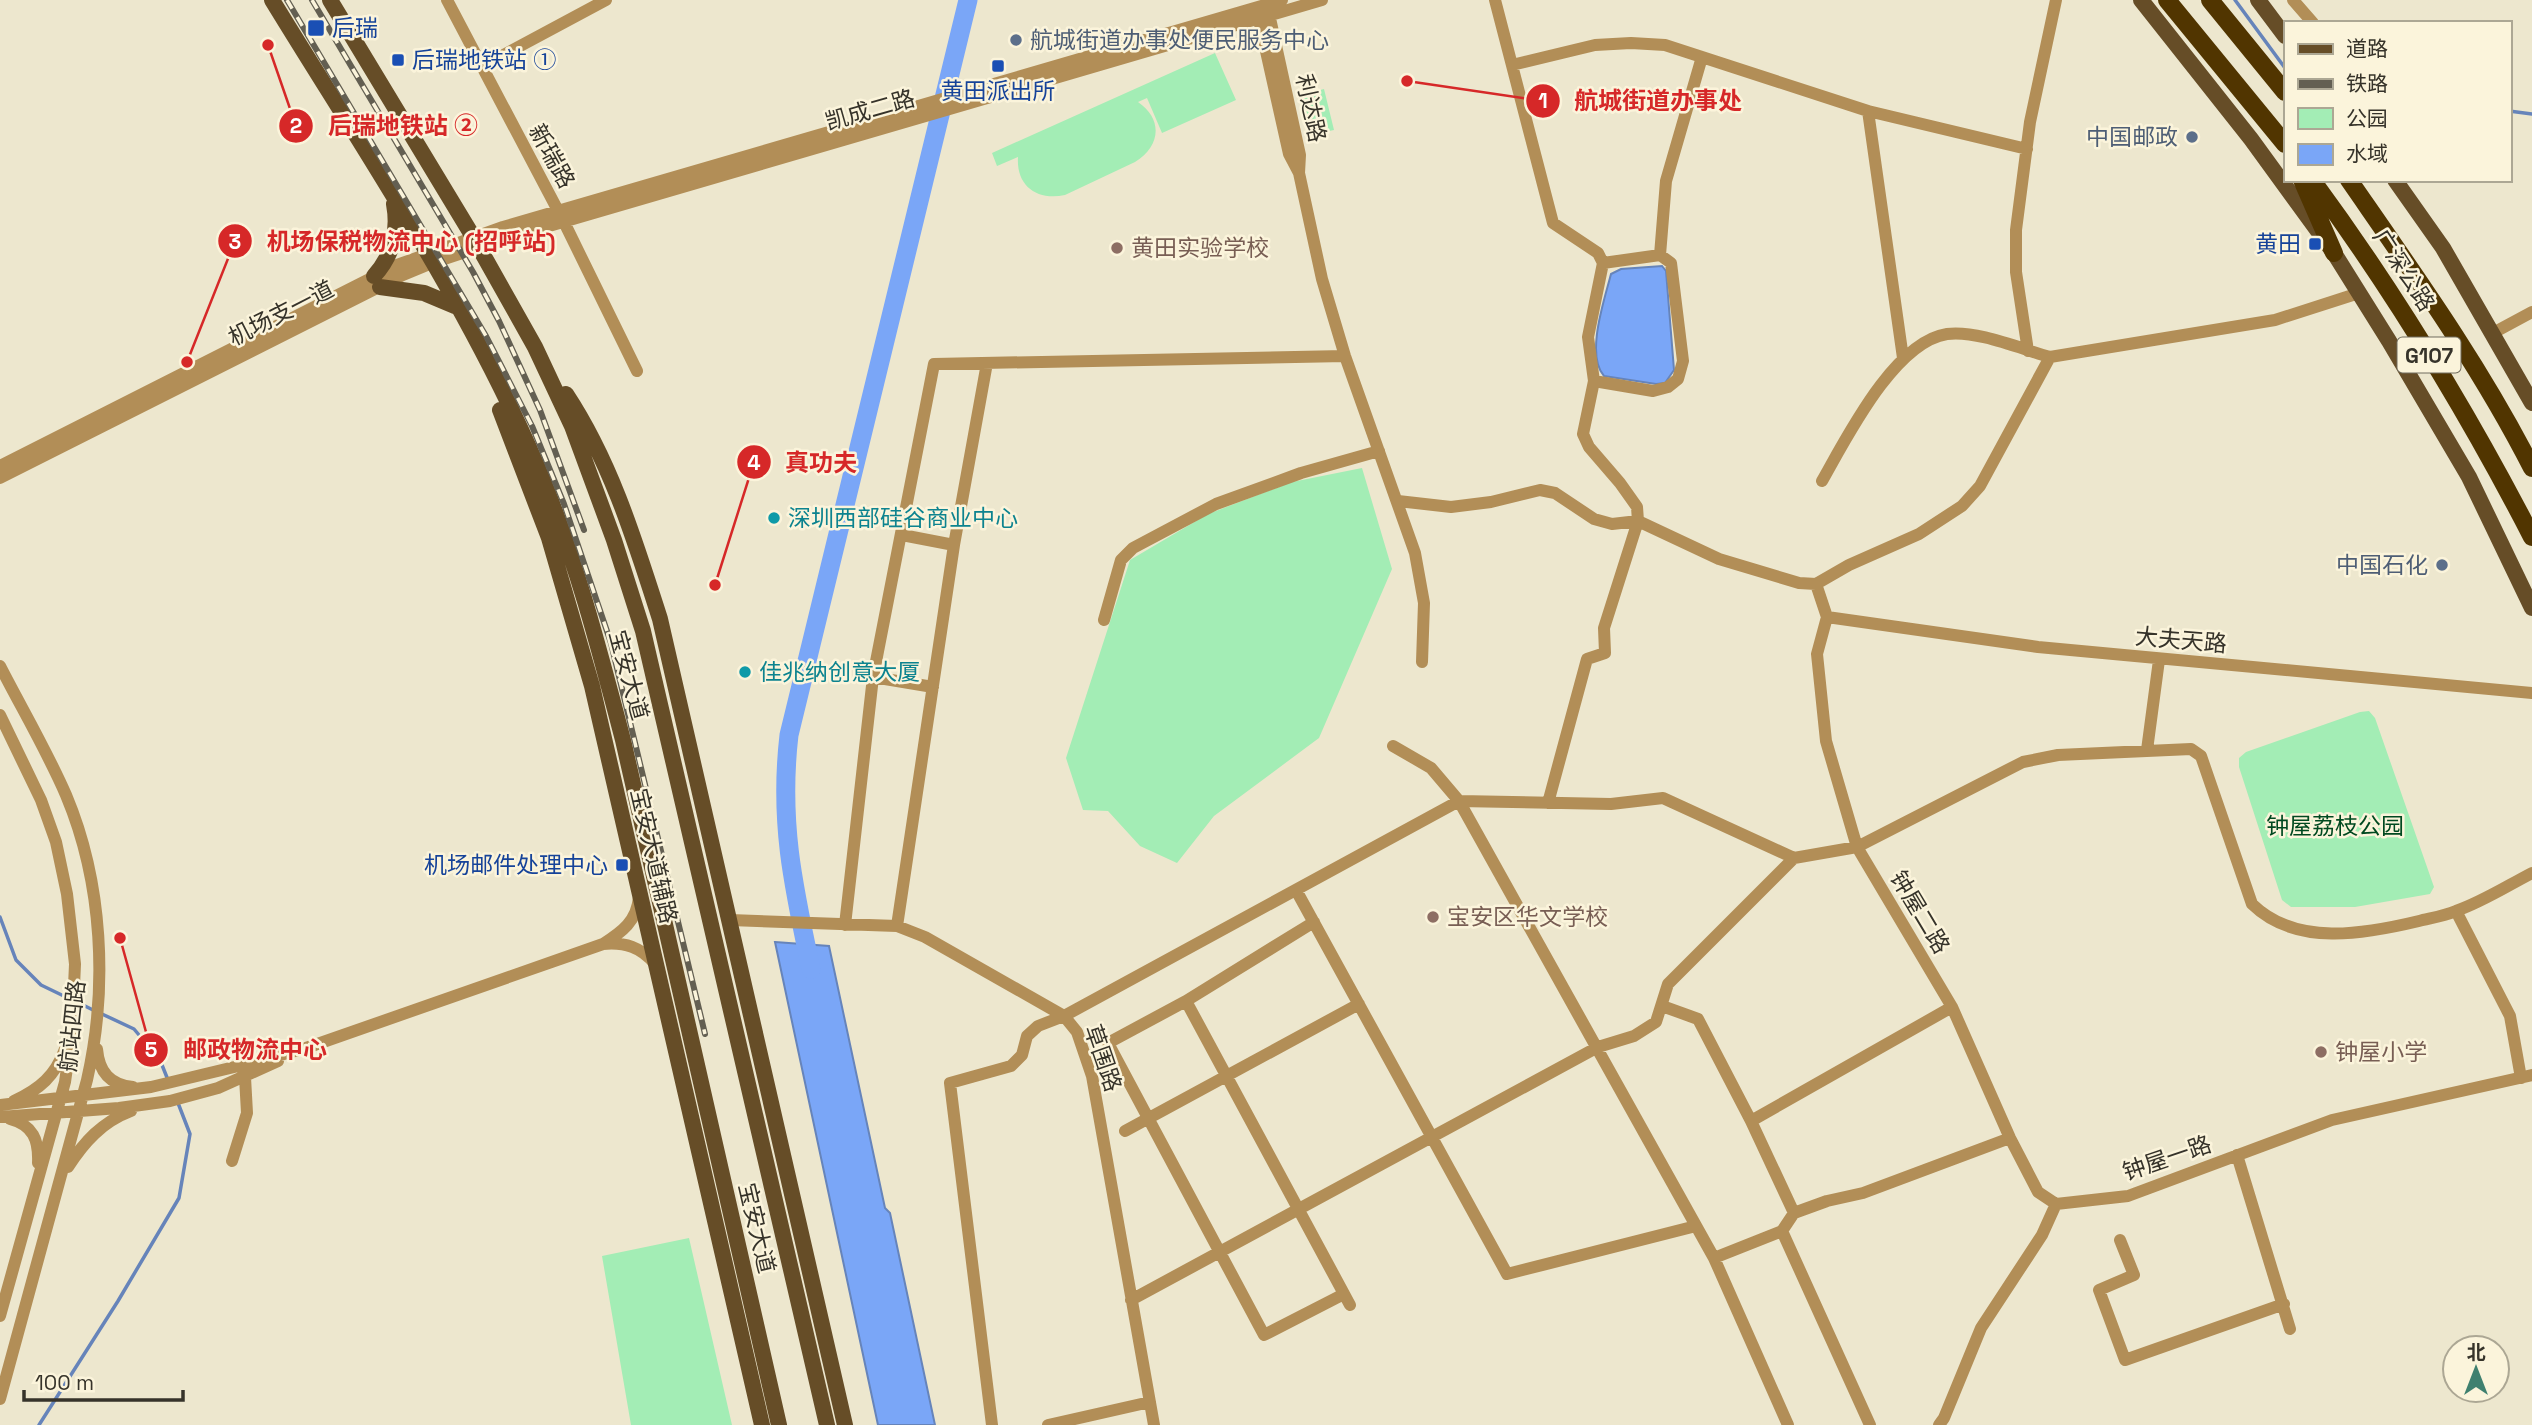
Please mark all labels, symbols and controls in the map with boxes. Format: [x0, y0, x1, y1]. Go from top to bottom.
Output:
place label: 后瑞 [332, 13, 378, 43]
marker: 后瑞 [306, 18, 326, 38]
legend [2284, 21, 2511, 182]
place label: 航城街道办事处便民服务中心 [1030, 25, 1329, 55]
marker: 航城街道办事处便民服务中心 [1008, 32, 1024, 48]
text: 道路 [2346, 35, 2388, 62]
place label: 后瑞地铁站 ① [412, 45, 556, 75]
marker: 后瑞地铁站 ① [390, 52, 406, 68]
marker: 黄田派出所 [990, 58, 1006, 74]
text: 铁路 [2346, 70, 2388, 97]
street label: 利达路 [1289, 71, 1333, 145]
place label: 黄田派出所 [941, 76, 1056, 106]
callout: 航城街道办事处 [1525, 78, 1756, 123]
street label: 凯成二路 [822, 83, 918, 137]
text: 航城街道办事处 [1574, 85, 1742, 116]
text: 1 [1538, 87, 1548, 114]
callout: 后瑞地铁站 ② [279, 103, 492, 148]
text: 公园 [2346, 105, 2388, 132]
text: 后瑞地铁站 ② [328, 110, 478, 141]
text: 2 [290, 112, 302, 139]
street label: 新瑞路 [522, 119, 582, 193]
place label: 中国邮政 [2086, 122, 2178, 152]
marker: 中国邮政 [2184, 129, 2200, 145]
text: 水域 [2346, 140, 2388, 167]
callout: 机场保税物流中心 (招呼站) [218, 219, 570, 264]
street label: 广深公路 [2366, 223, 2442, 317]
text: 机场保税物流中心 (招呼站) [266, 226, 556, 257]
text: 3 [229, 228, 241, 255]
place label: 黄田 [2255, 229, 2301, 259]
place label: 黄田实验学校 [1131, 233, 1269, 263]
marker: 黄田 [2307, 236, 2323, 252]
marker: 黄田实验学校 [1109, 240, 1125, 256]
street label: 机场支一道 [223, 274, 339, 352]
road number: G107 [2398, 338, 2460, 372]
callout: 真功夫 [736, 440, 871, 485]
text: 真功夫 [785, 447, 857, 478]
text: 4 [747, 449, 761, 476]
place label: 深圳西部硅谷商业中心 [788, 503, 1018, 533]
marker: 深圳西部硅谷商业中心 [766, 510, 782, 526]
place label: 中国石化 [2336, 550, 2428, 580]
marker: 中国石化 [2434, 557, 2450, 573]
street label: 大夫天路 [2134, 621, 2228, 659]
street label: 宝安大道 [603, 627, 655, 723]
place label: 佳兆纳创意大厦 [759, 657, 920, 687]
marker: 佳兆纳创意大厦 [737, 664, 753, 680]
street label: 宝安大道辅路 [624, 785, 684, 927]
park label: 钟屋荔枝公园 [2266, 811, 2404, 841]
place label: 机场邮件处理中心 [424, 850, 608, 880]
marker: 机场邮件处理中心 [614, 857, 630, 873]
street label: 钟屋二路 [1883, 865, 1957, 959]
place label: 宝安区华文学校 [1447, 902, 1608, 932]
marker: 宝安区华文学校 [1425, 909, 1441, 925]
street label: 航站四路 [52, 979, 92, 1073]
street label: 草围路 [1078, 1020, 1128, 1096]
callout: 邮政物流中心 [134, 1027, 341, 1072]
text: 邮政物流中心 [183, 1034, 327, 1065]
text: 5 [145, 1036, 157, 1063]
place label: 钟屋小学 [2335, 1037, 2427, 1067]
marker: 钟屋小学 [2313, 1044, 2329, 1060]
street label: 钟屋一路 [2119, 1129, 2215, 1187]
street label: 宝安大道 [732, 1180, 782, 1276]
north arrow [2441, 1334, 2511, 1404]
text: 北 [2466, 1340, 2486, 1365]
scale bar [24, 1358, 184, 1402]
text: 100 m [35, 1369, 94, 1396]

